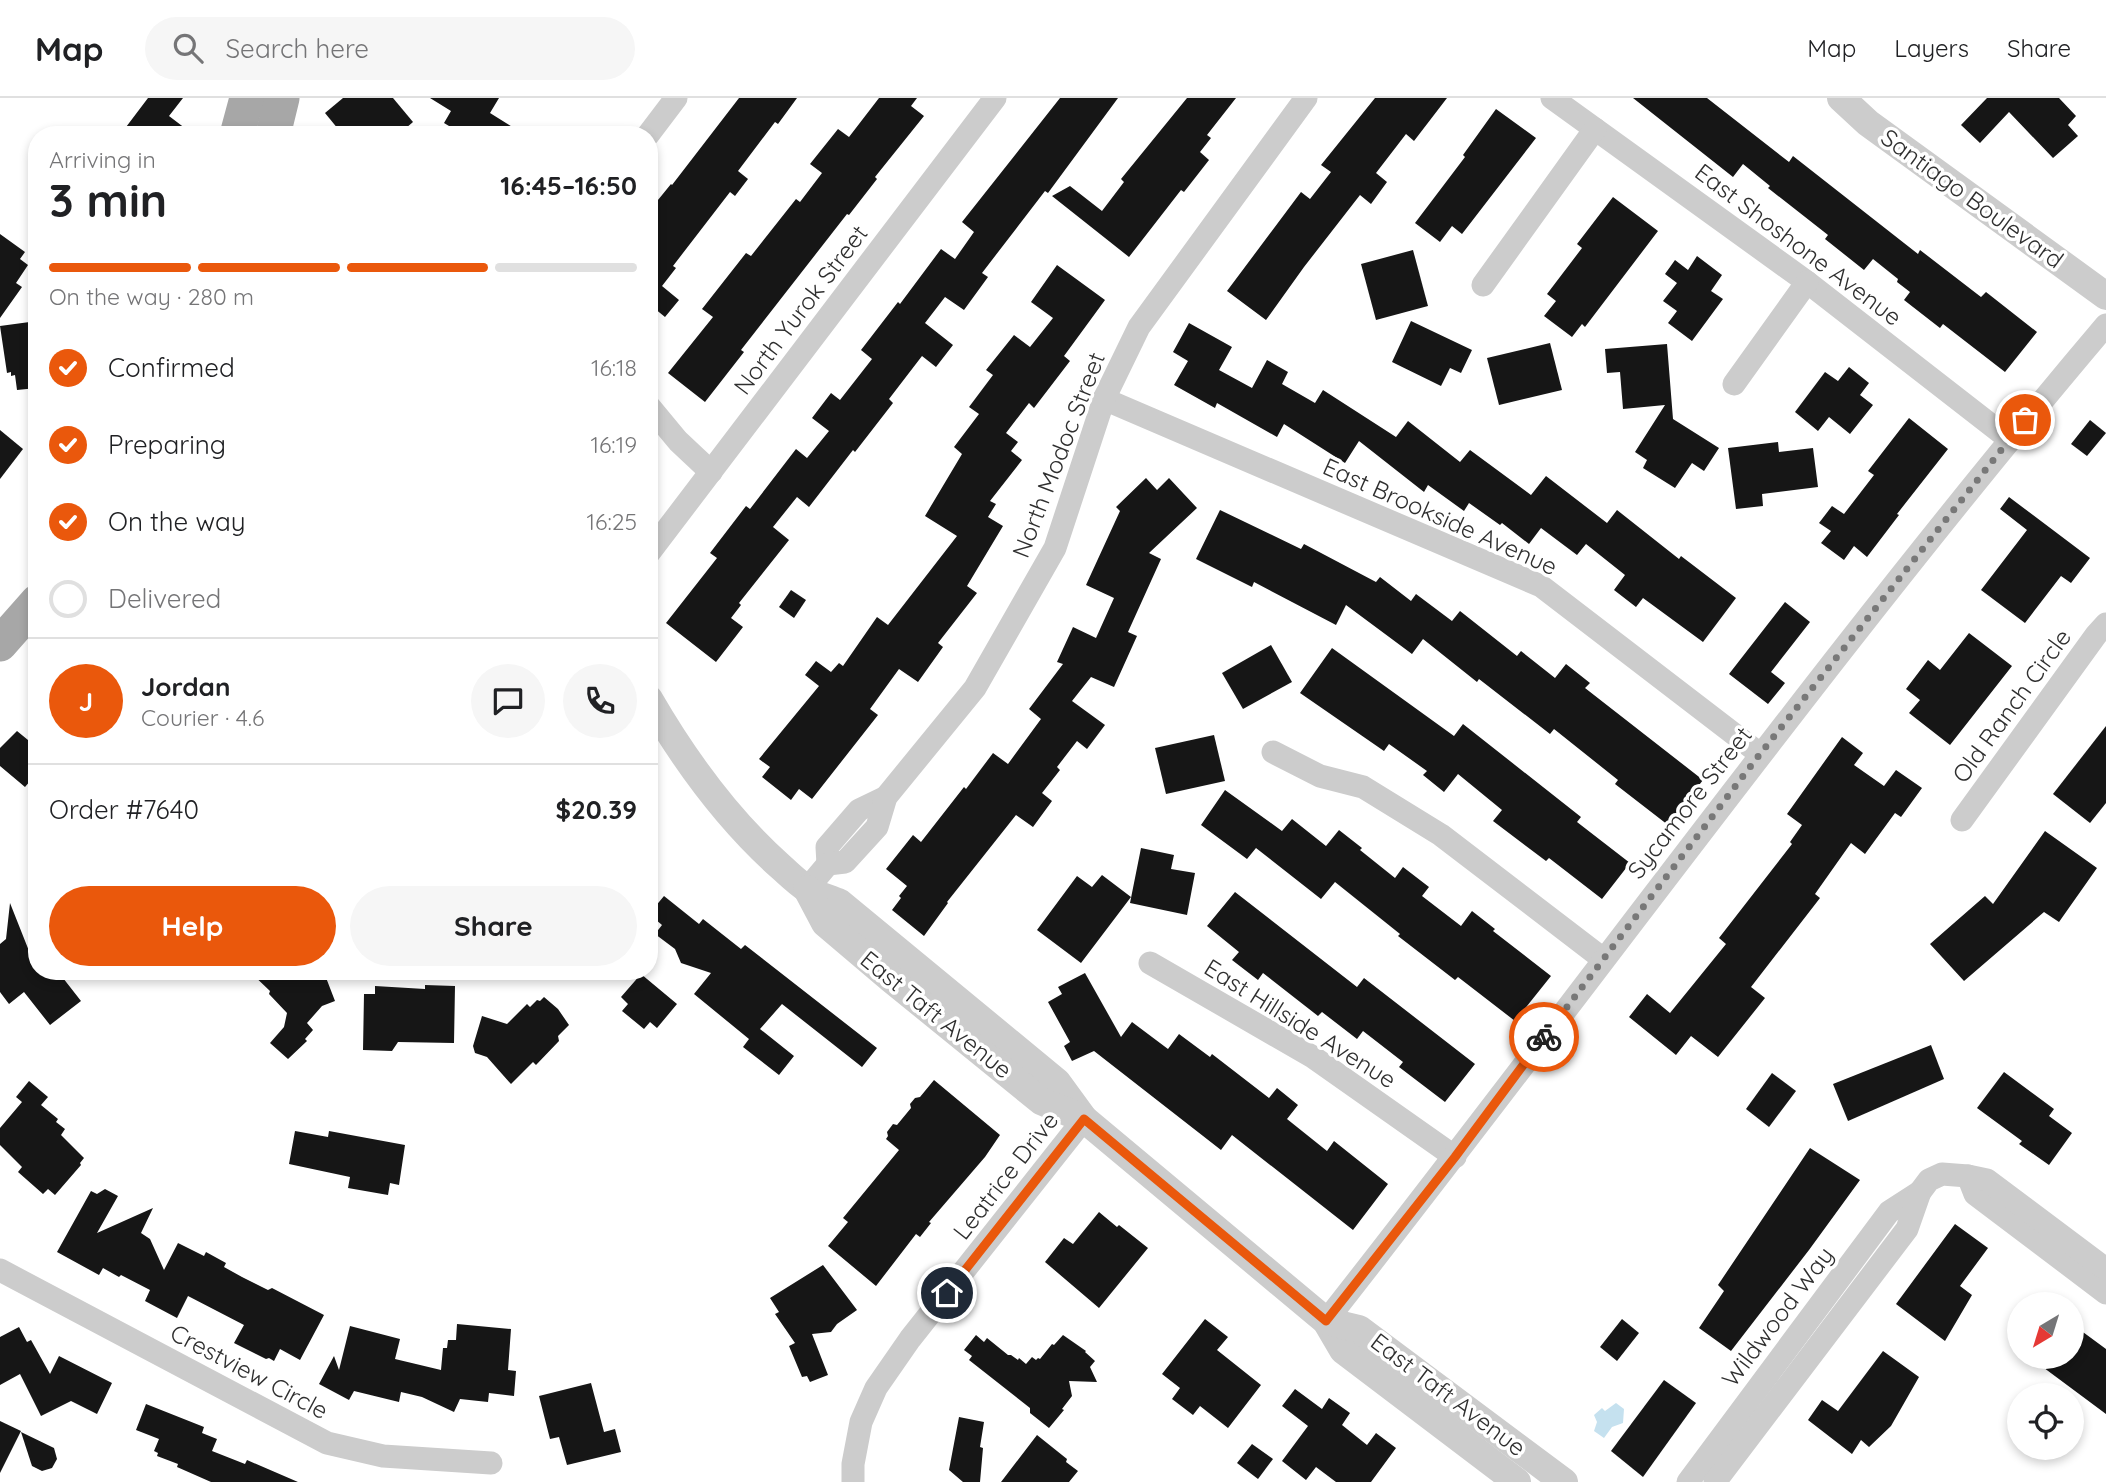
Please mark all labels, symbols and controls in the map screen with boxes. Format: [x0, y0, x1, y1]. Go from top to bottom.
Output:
search box [145, 17, 635, 80]
text: Map [35, 28, 103, 69]
icon: search [169, 29, 207, 67]
text: Search here [225, 32, 369, 65]
text: Map [1807, 33, 1856, 63]
text: Layers [1894, 33, 1969, 63]
text: Share [2007, 33, 2071, 63]
street label: Santiago Boulevard [1876, 122, 2070, 274]
text: Arriving in [49, 145, 156, 174]
street label: East Shoshone Avenue [1689, 157, 1908, 332]
text: 16:45–16:50 [500, 169, 637, 202]
text: 3 min [49, 171, 167, 229]
street label: North Yurok Street [727, 219, 874, 400]
text: On the way · 280 m [49, 282, 254, 311]
street label: North Modoc Street [1005, 348, 1111, 562]
icon: check [49, 349, 87, 387]
text: Confirmed [108, 351, 235, 384]
text: 16:18 [591, 353, 637, 382]
pin [1995, 390, 2055, 450]
icon: bag [2006, 401, 2044, 439]
icon: check [49, 426, 87, 464]
text: Preparing [108, 428, 226, 461]
text: 16:19 [590, 430, 637, 459]
street label: East Brookside Avenue [1319, 451, 1562, 581]
icon: check [49, 503, 87, 541]
text: On the way [108, 505, 246, 538]
text: 16:25 [587, 507, 637, 536]
text: Delivered [108, 582, 221, 615]
street label: Old Ranch Circle [1945, 623, 2077, 788]
button: chat [471, 664, 545, 738]
button: phone [563, 664, 637, 738]
text: Jordan [141, 670, 230, 703]
text: J [79, 685, 93, 718]
text: Courier · 4.6 [141, 703, 264, 732]
street label: Sycamore Street [1621, 720, 1758, 884]
text: Order #7640 [49, 793, 199, 826]
text: $20.39 [556, 793, 637, 826]
button: Help [49, 886, 336, 966]
button: Share [350, 886, 637, 966]
street label: East Taft Avenue [855, 944, 1018, 1084]
street label: East Hillside Avenue [1199, 952, 1402, 1094]
courier [1509, 1002, 1579, 1072]
icon: bike [1525, 1018, 1563, 1056]
street label: Leatrice Drive [946, 1106, 1064, 1245]
street label: Wildwood Way [1715, 1241, 1840, 1392]
pin [917, 1263, 977, 1323]
icon: home [928, 1274, 966, 1312]
north arrow [2007, 1292, 2084, 1368]
map controls [2007, 1292, 2084, 1460]
street label: Crestview Circle [166, 1317, 333, 1425]
street label: East Taft Avenue [1365, 1326, 1532, 1462]
button: locate [2007, 1383, 2084, 1460]

